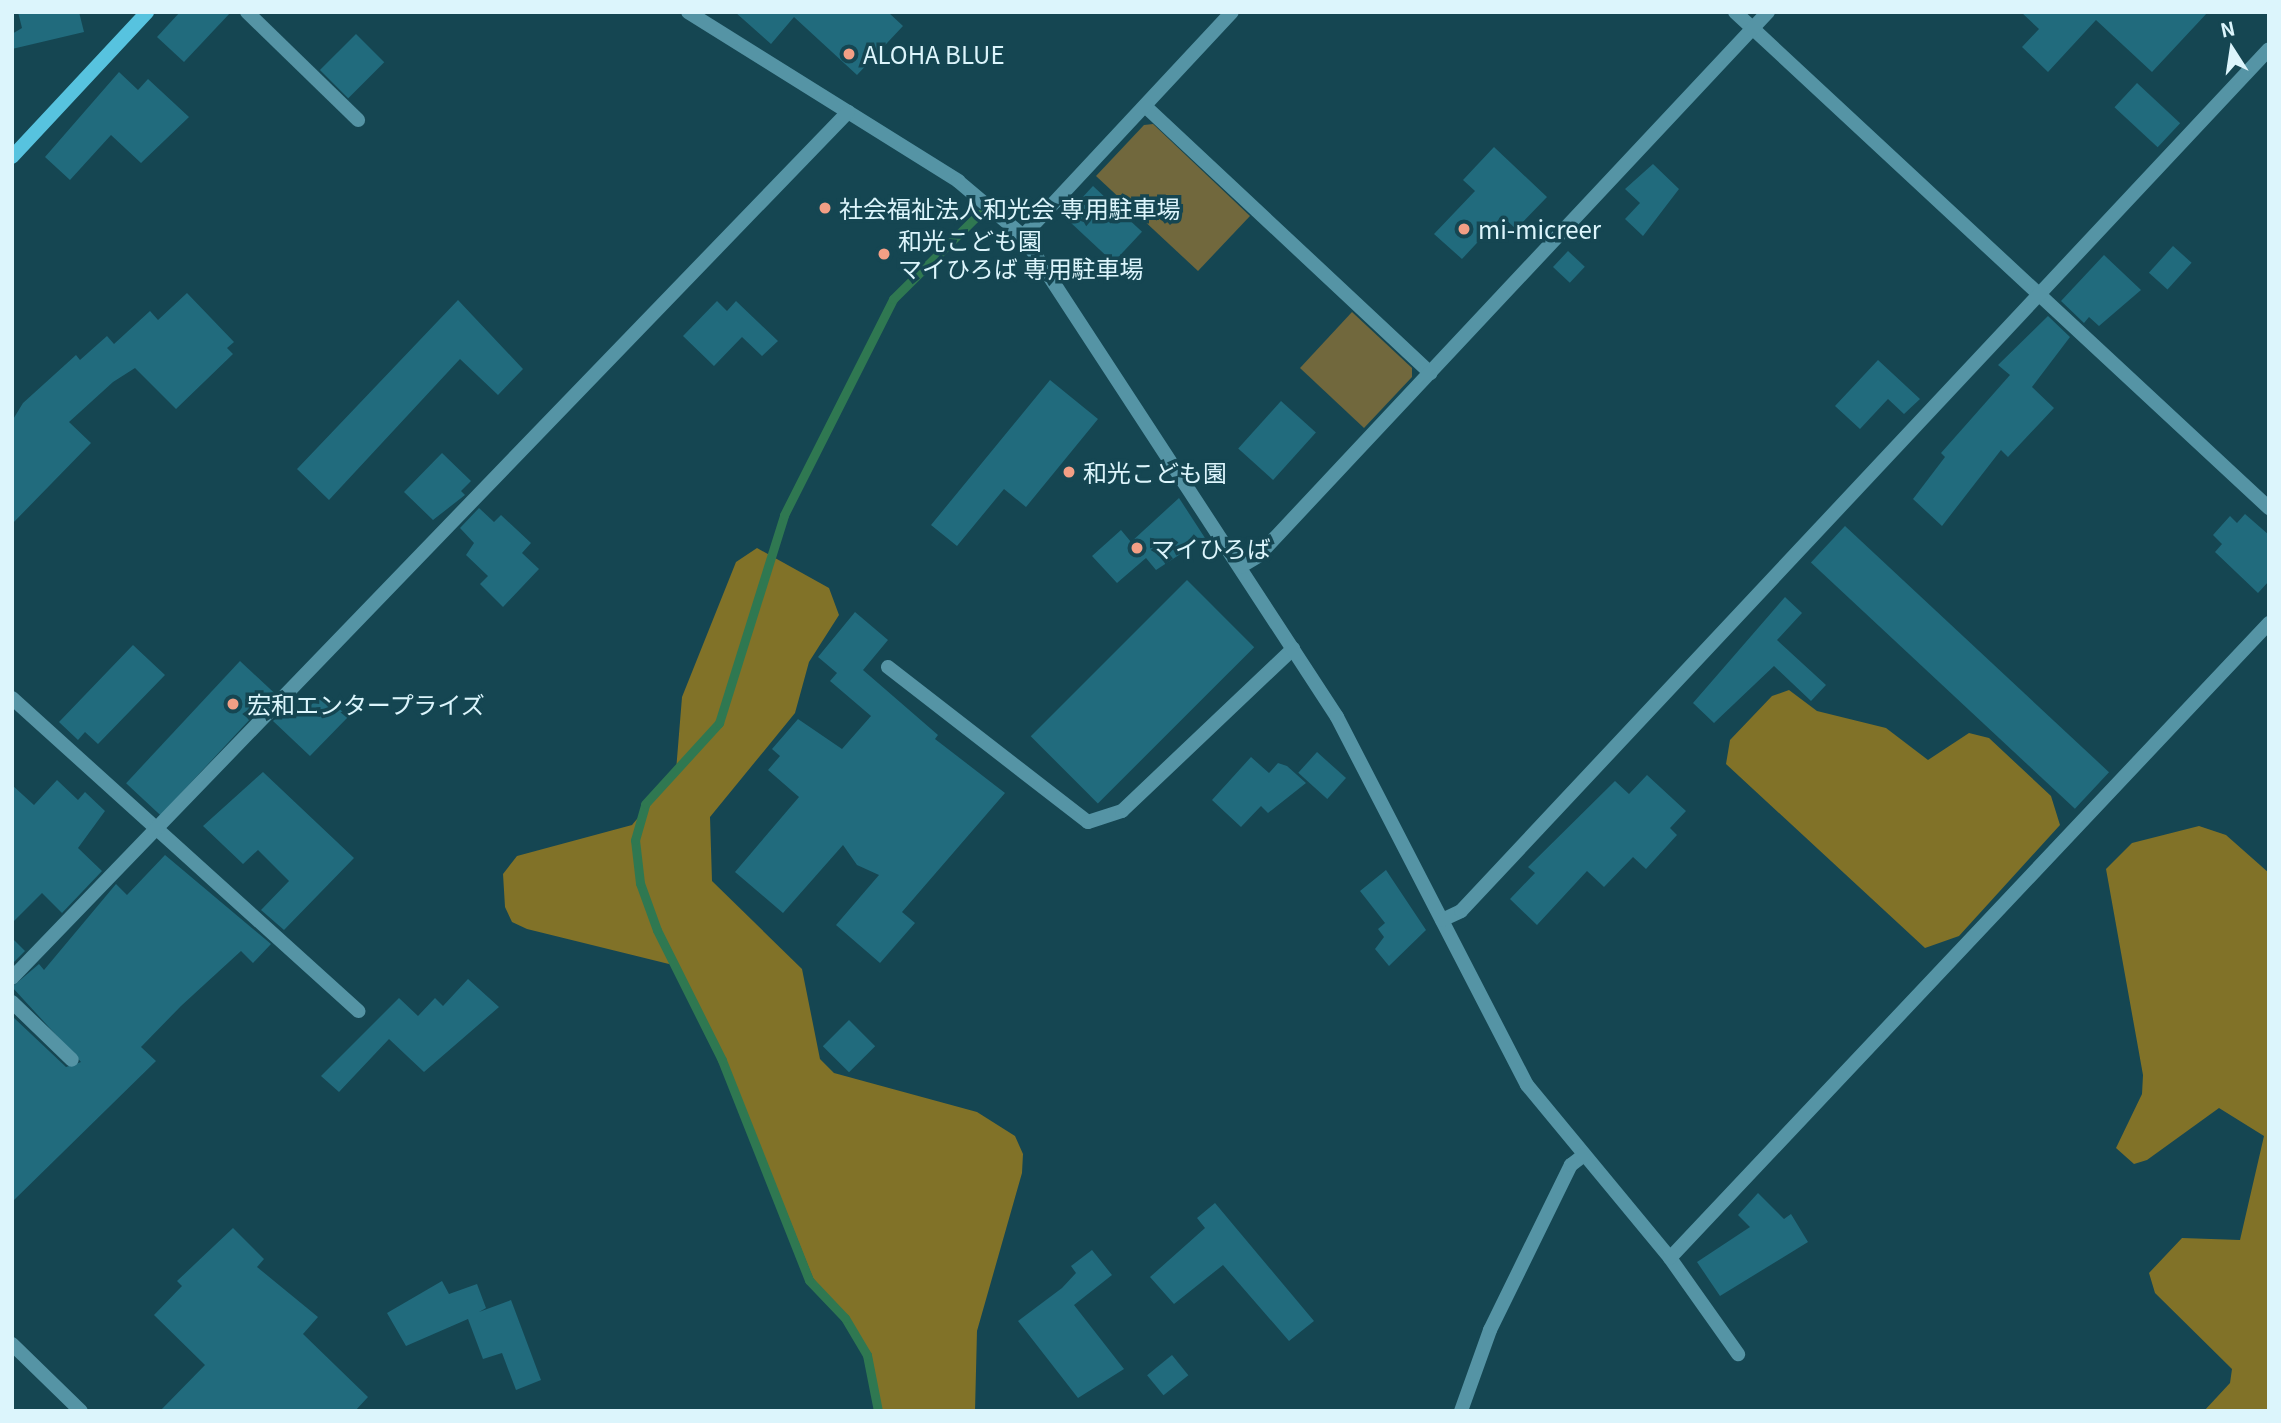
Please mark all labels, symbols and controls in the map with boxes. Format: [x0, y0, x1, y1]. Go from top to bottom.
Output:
text: N [2218, 13, 2237, 43]
north arrow [2197, 14, 2267, 84]
place label: ALOHA BLUE [863, 40, 1005, 68]
marker: ALOHA BLUE [841, 46, 857, 62]
place label: 社会福祉法人和光会 専用駐車場 [839, 194, 1180, 222]
marker: 社会福祉法人和光会 専用駐車場 [817, 200, 833, 216]
place label: mi-micreer [1478, 215, 1601, 243]
marker: mi-micreer [1456, 221, 1472, 237]
place label: 和光こども園 マイひろば 専用駐車場 [898, 226, 1143, 282]
marker: 和光こども園 マイひろば 専用駐車場 [876, 246, 892, 262]
place label: 和光こども園 [1083, 458, 1227, 486]
marker: 和光こども園 [1061, 464, 1077, 480]
place label: マイひろば [1151, 534, 1271, 562]
marker: マイひろば [1129, 540, 1145, 556]
place label: 宏和エンタープライズ [247, 690, 487, 718]
marker: 宏和エンタープライズ [225, 696, 241, 712]

